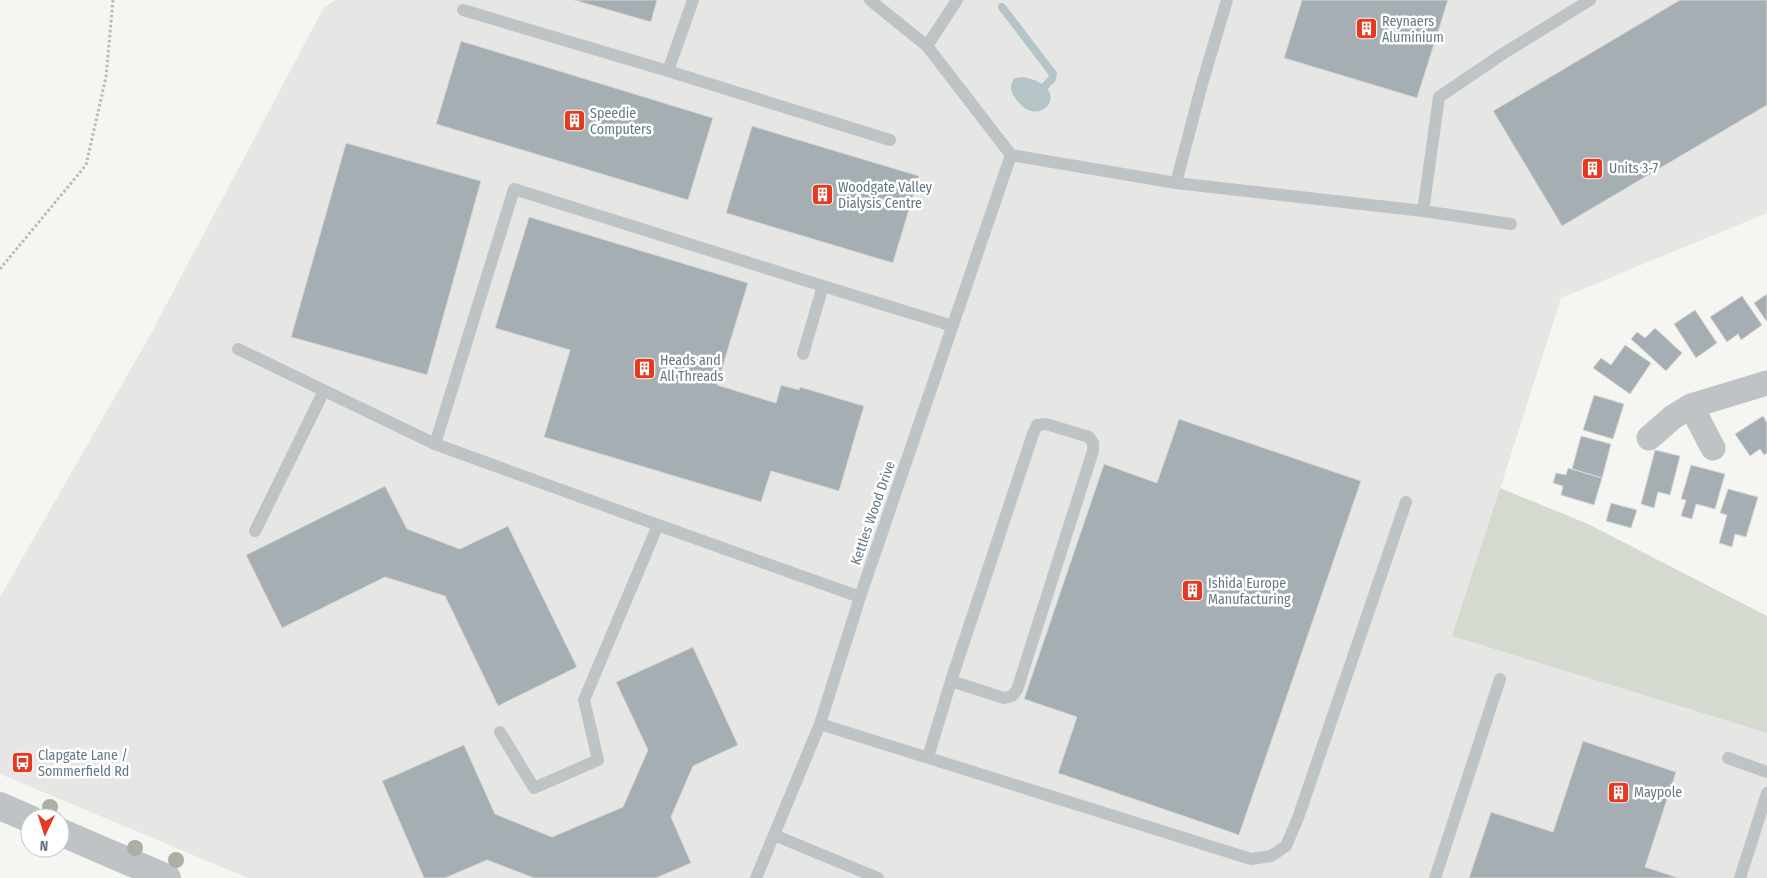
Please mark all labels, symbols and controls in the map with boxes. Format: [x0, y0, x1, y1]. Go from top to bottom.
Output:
place label: Reynaers Aluminium [1382, 13, 1444, 46]
building icon: Reynaers Aluminium [1354, 17, 1378, 41]
place label: Speedie Computers [590, 105, 652, 138]
building icon: Speedie Computers [562, 109, 586, 133]
building icon: Units 3-7 [1581, 156, 1605, 180]
place label: Units 3-7 [1609, 160, 1659, 177]
place label: Woodgate Valley Dialysis Centre [838, 179, 933, 212]
building icon: Woodgate Valley Dialysis Centre [810, 183, 834, 207]
place label: Heads and All Threads [660, 352, 724, 385]
building icon: Heads and All Threads [632, 356, 656, 380]
street label: Kettles Wood Drive [847, 459, 899, 567]
place label: Ishida Europe Manufacturing [1208, 575, 1291, 608]
building icon: Ishida Europe Manufacturing [1180, 579, 1204, 603]
place label: Clapgate Lane / Sommerfield Rd [38, 747, 129, 780]
bus stop icon: Clapgate Lane / Sommerfield Rd [10, 751, 34, 775]
building icon: Maypole [1606, 780, 1630, 804]
place label: Maypole [1634, 784, 1682, 801]
north arrow [20, 808, 70, 858]
text: N [39, 837, 49, 854]

